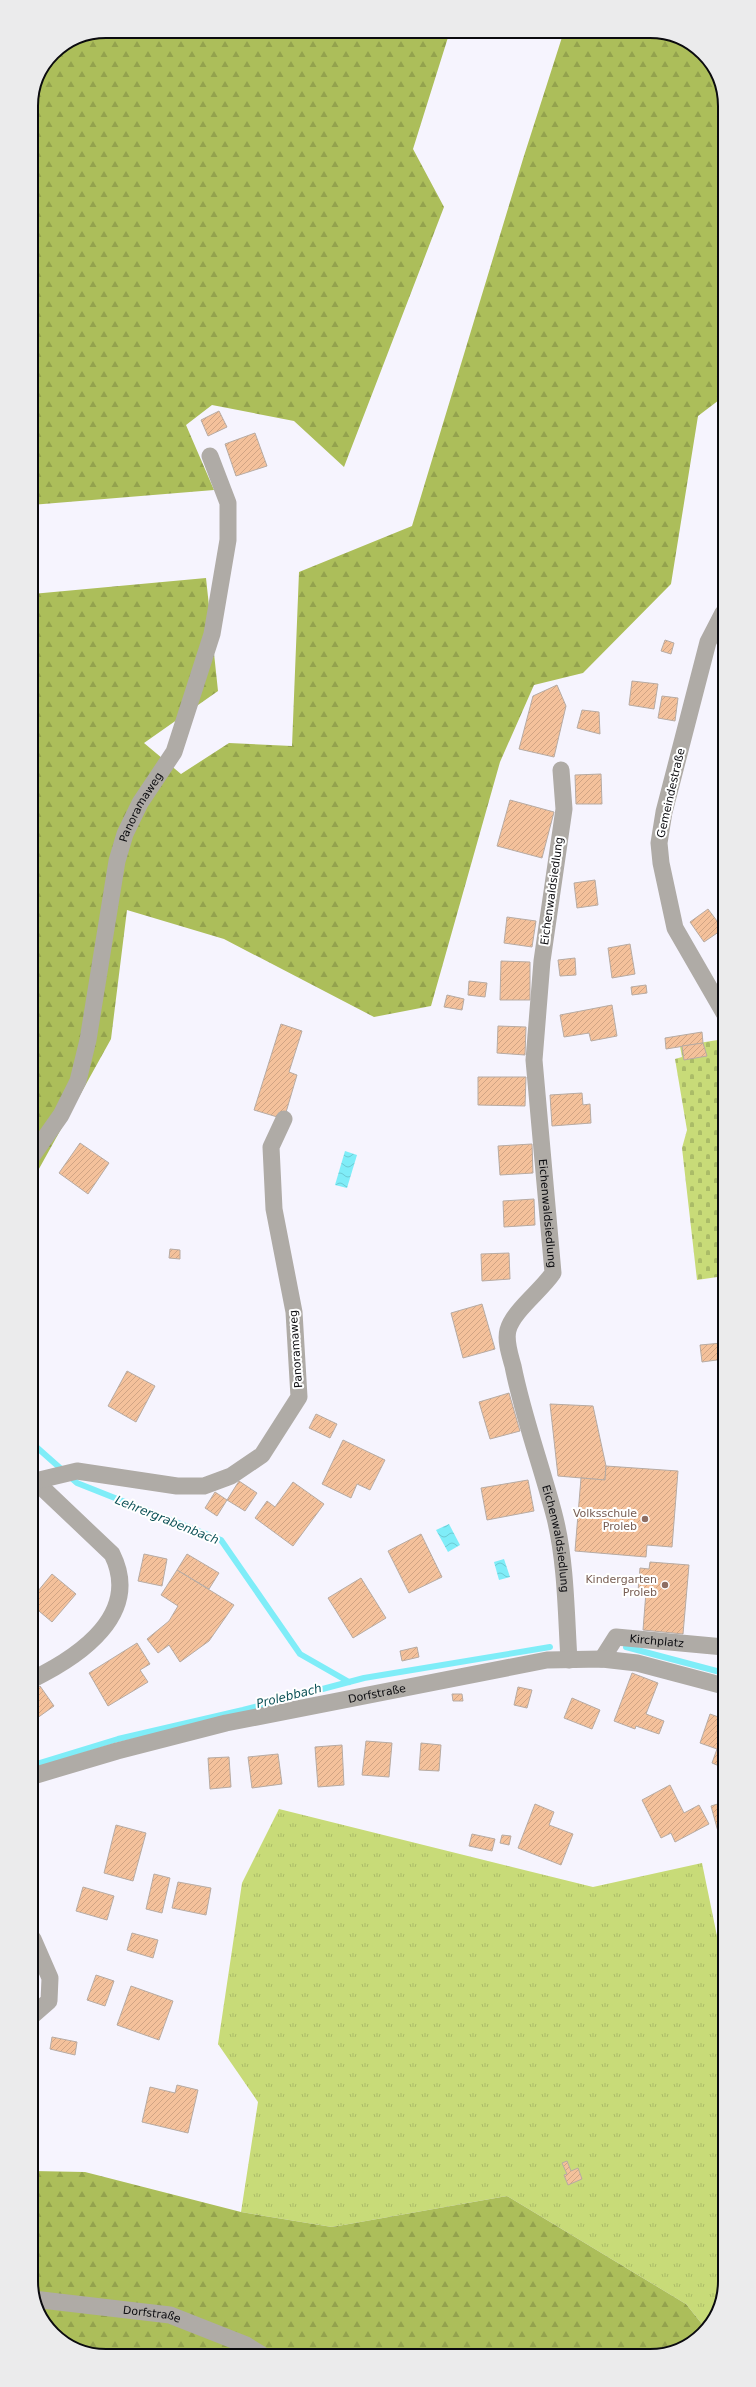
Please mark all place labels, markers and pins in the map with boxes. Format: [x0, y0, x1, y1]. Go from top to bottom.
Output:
place label: Volksschule Proleb [573, 1507, 637, 1533]
marker: Volksschule Proleb [640, 1514, 650, 1524]
place label: Kindergarten Proleb [585, 1573, 657, 1599]
marker: Kindergarten Proleb [660, 1580, 670, 1590]

